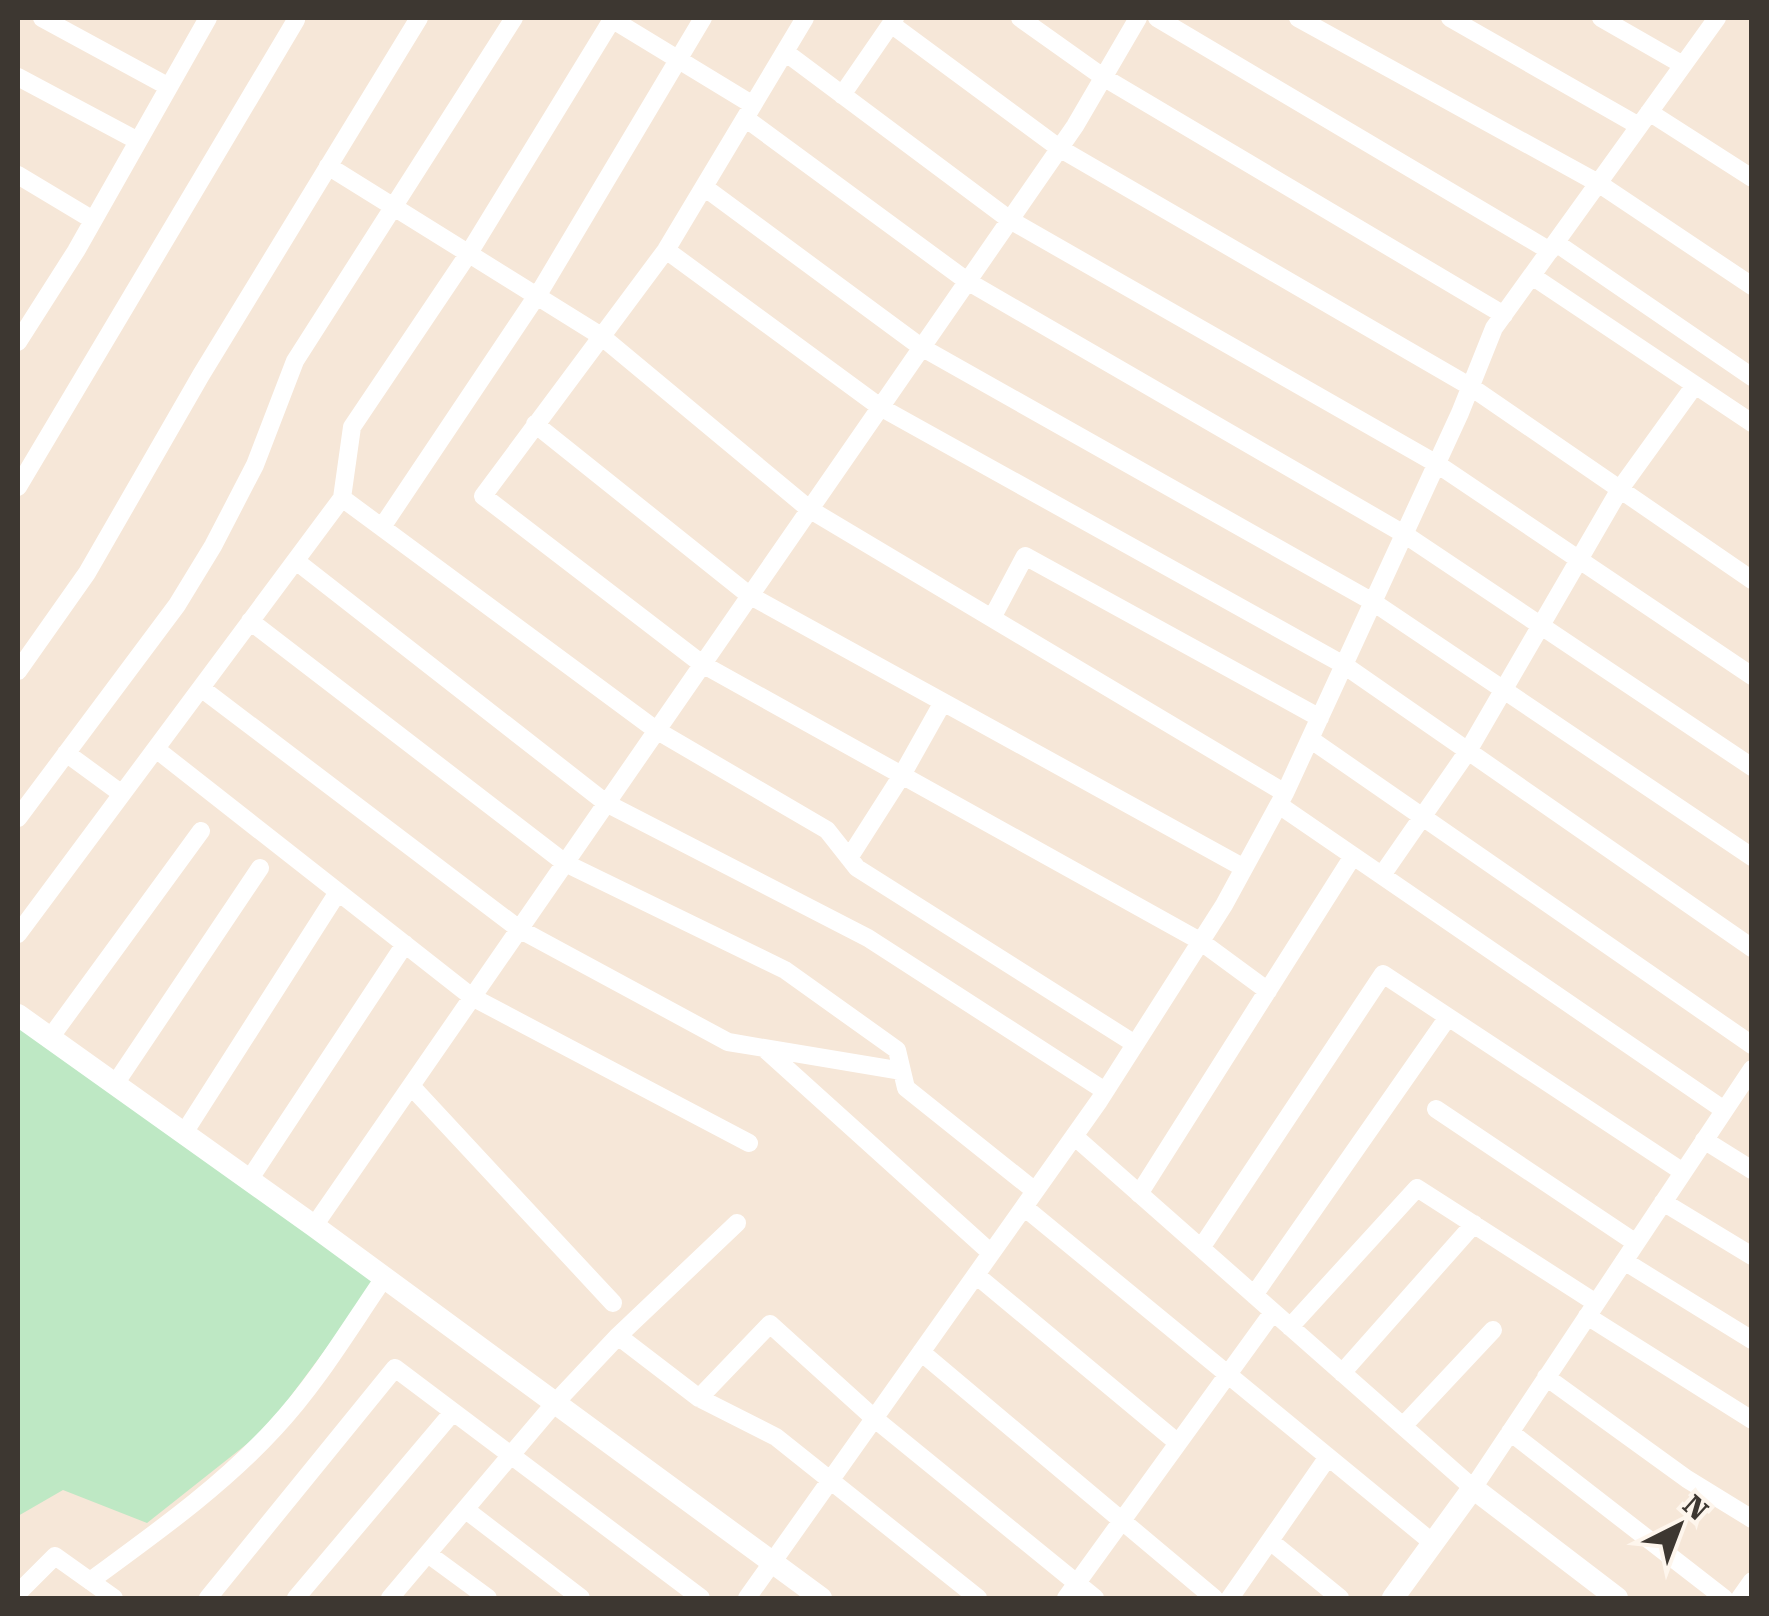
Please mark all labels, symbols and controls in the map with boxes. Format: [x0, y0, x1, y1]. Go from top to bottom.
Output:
north arrow [1629, 1476, 1729, 1576]
text: N [1676, 1488, 1714, 1527]

